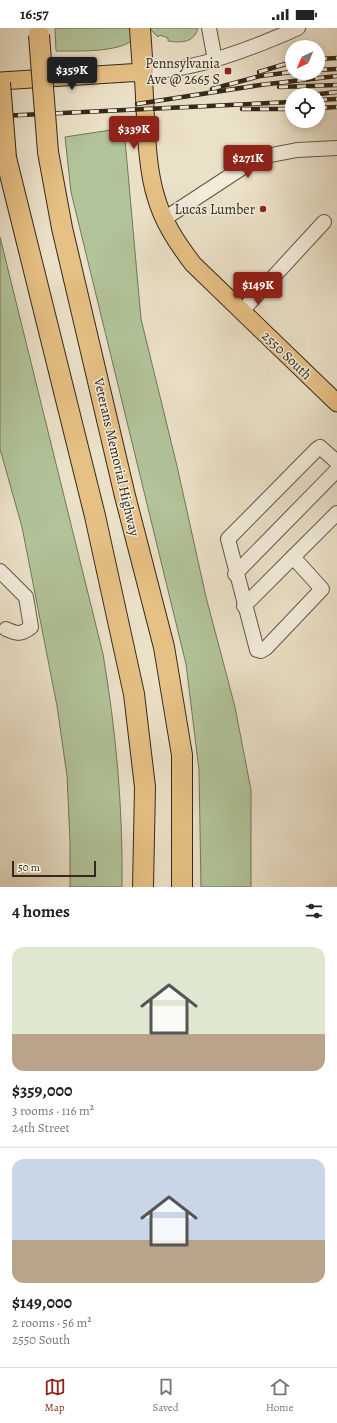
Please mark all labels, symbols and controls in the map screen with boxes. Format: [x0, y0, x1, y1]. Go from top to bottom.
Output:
text: 16:57 [20, 4, 49, 24]
north arrow [285, 40, 325, 80]
map controls [285, 40, 325, 128]
place label: Pennsylvania Ave @ 2665 S [145, 54, 220, 89]
pin: $359K [44, 57, 100, 91]
text: $359K [56, 61, 88, 78]
marker: Pennsylvania Ave @ 2665 S [223, 66, 233, 76]
button: locate [285, 88, 325, 128]
pin: $339K [106, 116, 162, 150]
text: $339K [118, 120, 150, 137]
pin: $271K [220, 145, 276, 179]
text: $271K [232, 149, 264, 166]
place label: Lucas Lumber [175, 200, 256, 219]
marker: Lucas Lumber [258, 204, 268, 214]
pin: $149K [230, 272, 286, 306]
text: $149K [242, 276, 274, 293]
street label: 2550 South [257, 327, 316, 384]
street label: Veterans Memorial Highway [89, 375, 144, 539]
scale bar [12, 859, 96, 878]
text: 50 m [18, 860, 40, 875]
text: 4 homes [12, 900, 70, 923]
icon: filters [303, 900, 325, 922]
icon: home [133, 973, 205, 1045]
text: $359,000 [12, 1079, 73, 1102]
text: 3 rooms · 116 m² [12, 1102, 94, 1119]
text: 24th Street [12, 1119, 70, 1136]
icon: home [133, 1185, 205, 1257]
text: $149,000 [12, 1291, 72, 1314]
text: 2 rooms · 56 m² [12, 1314, 92, 1331]
text: 2550 South [12, 1331, 70, 1348]
tab: Map [44, 1376, 66, 1415]
tab: Saved [153, 1376, 179, 1415]
tab: Home [266, 1376, 293, 1415]

